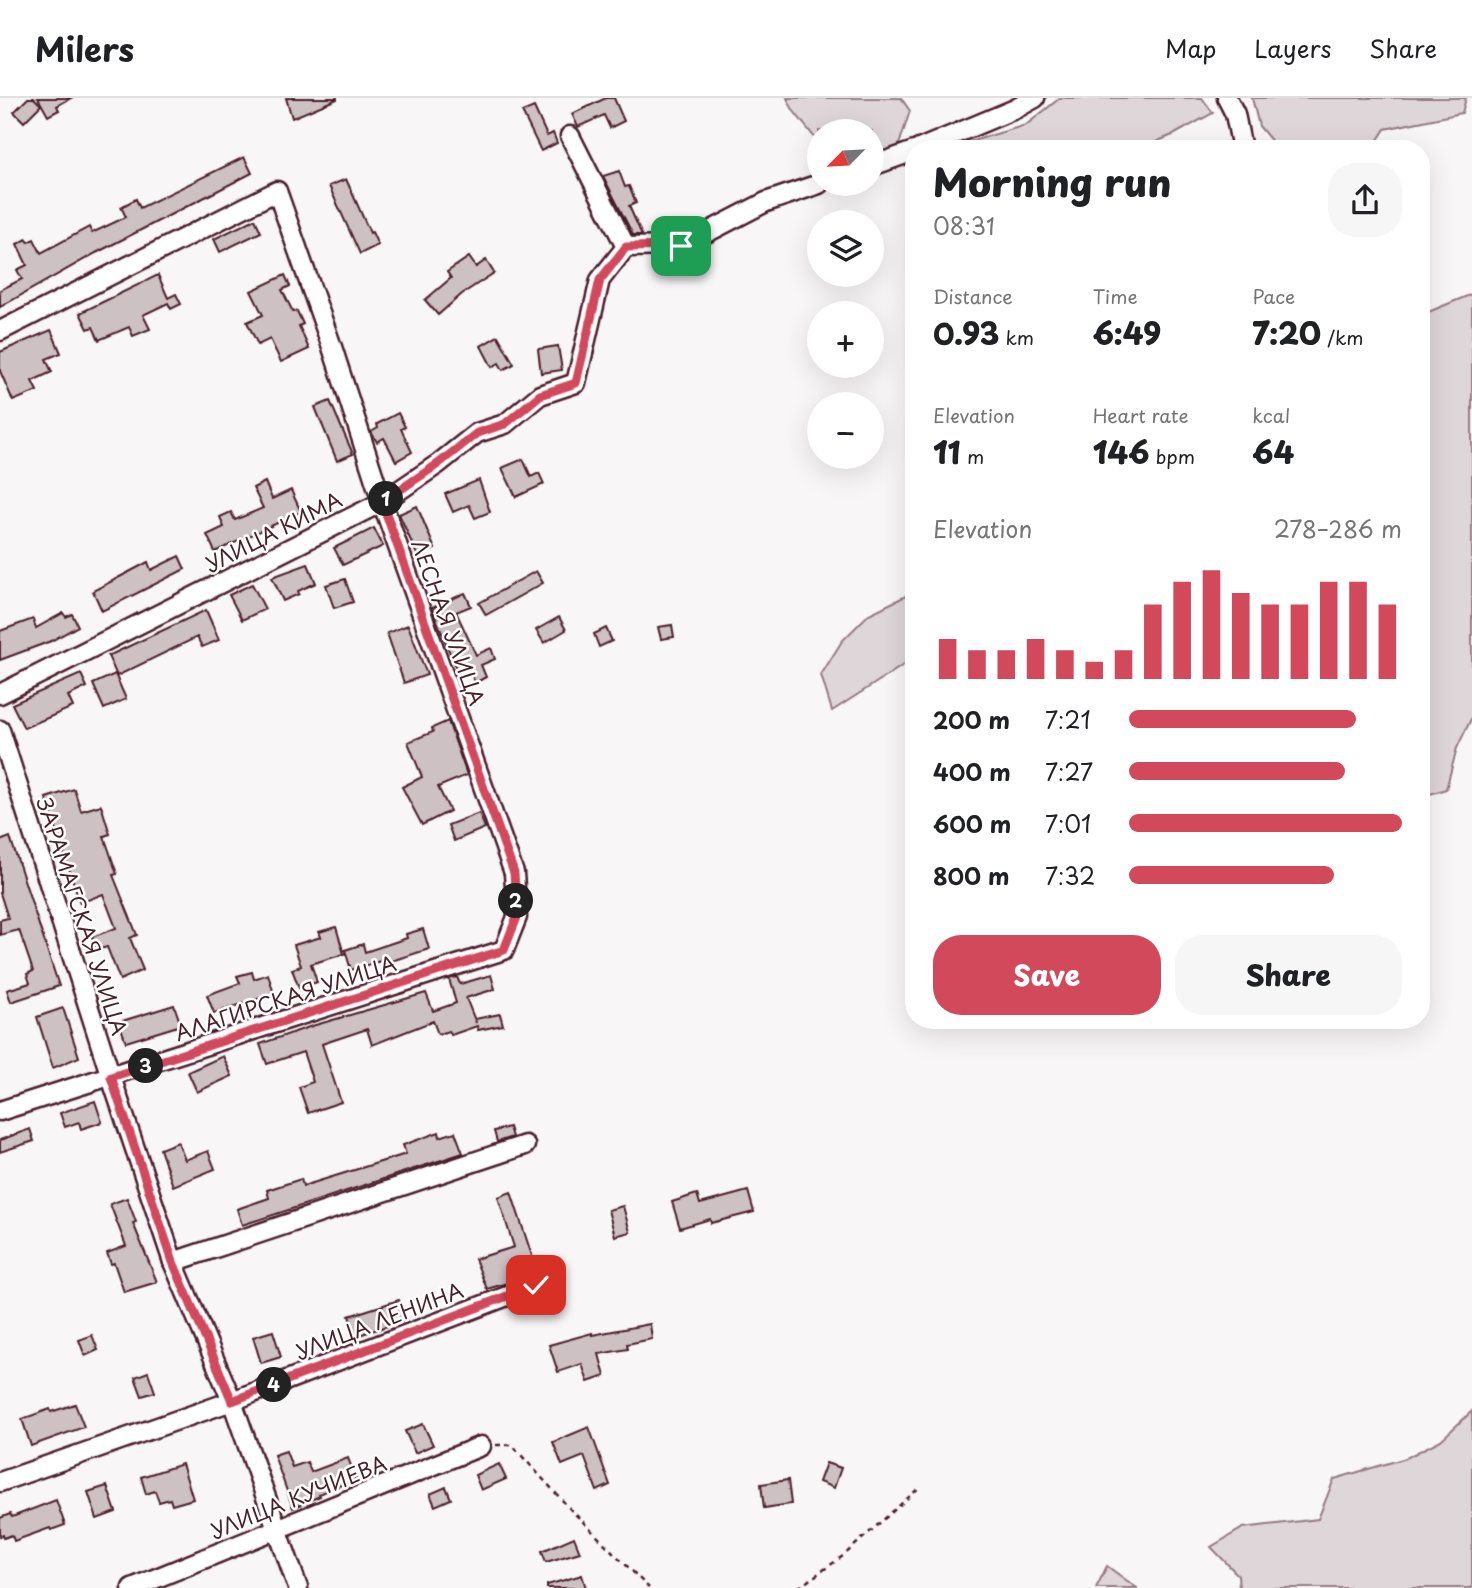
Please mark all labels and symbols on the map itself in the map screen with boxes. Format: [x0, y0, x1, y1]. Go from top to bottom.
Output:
north arrow [807, 119, 884, 196]
pin [651, 216, 711, 276]
pin: 1 [368, 482, 404, 516]
street label: УЛИЦА КИМА [199, 483, 347, 579]
street label: ЛЕСНАЯ УЛИЦА [404, 535, 494, 709]
street label: ЗАРАМАГСКАЯ УЛИЦА [29, 793, 137, 1039]
pin: 2 [498, 884, 534, 918]
street label: АЛАГИРСКАЯ УЛИЦА [170, 946, 400, 1048]
pin: 3 [128, 1048, 164, 1084]
pin [506, 1255, 566, 1315]
street label: УЛИЦА ЛЕНИНА [290, 1273, 468, 1367]
pin: 4 [256, 1368, 292, 1402]
street label: УЛИЦА КУЧИЕВА [205, 1446, 391, 1546]

